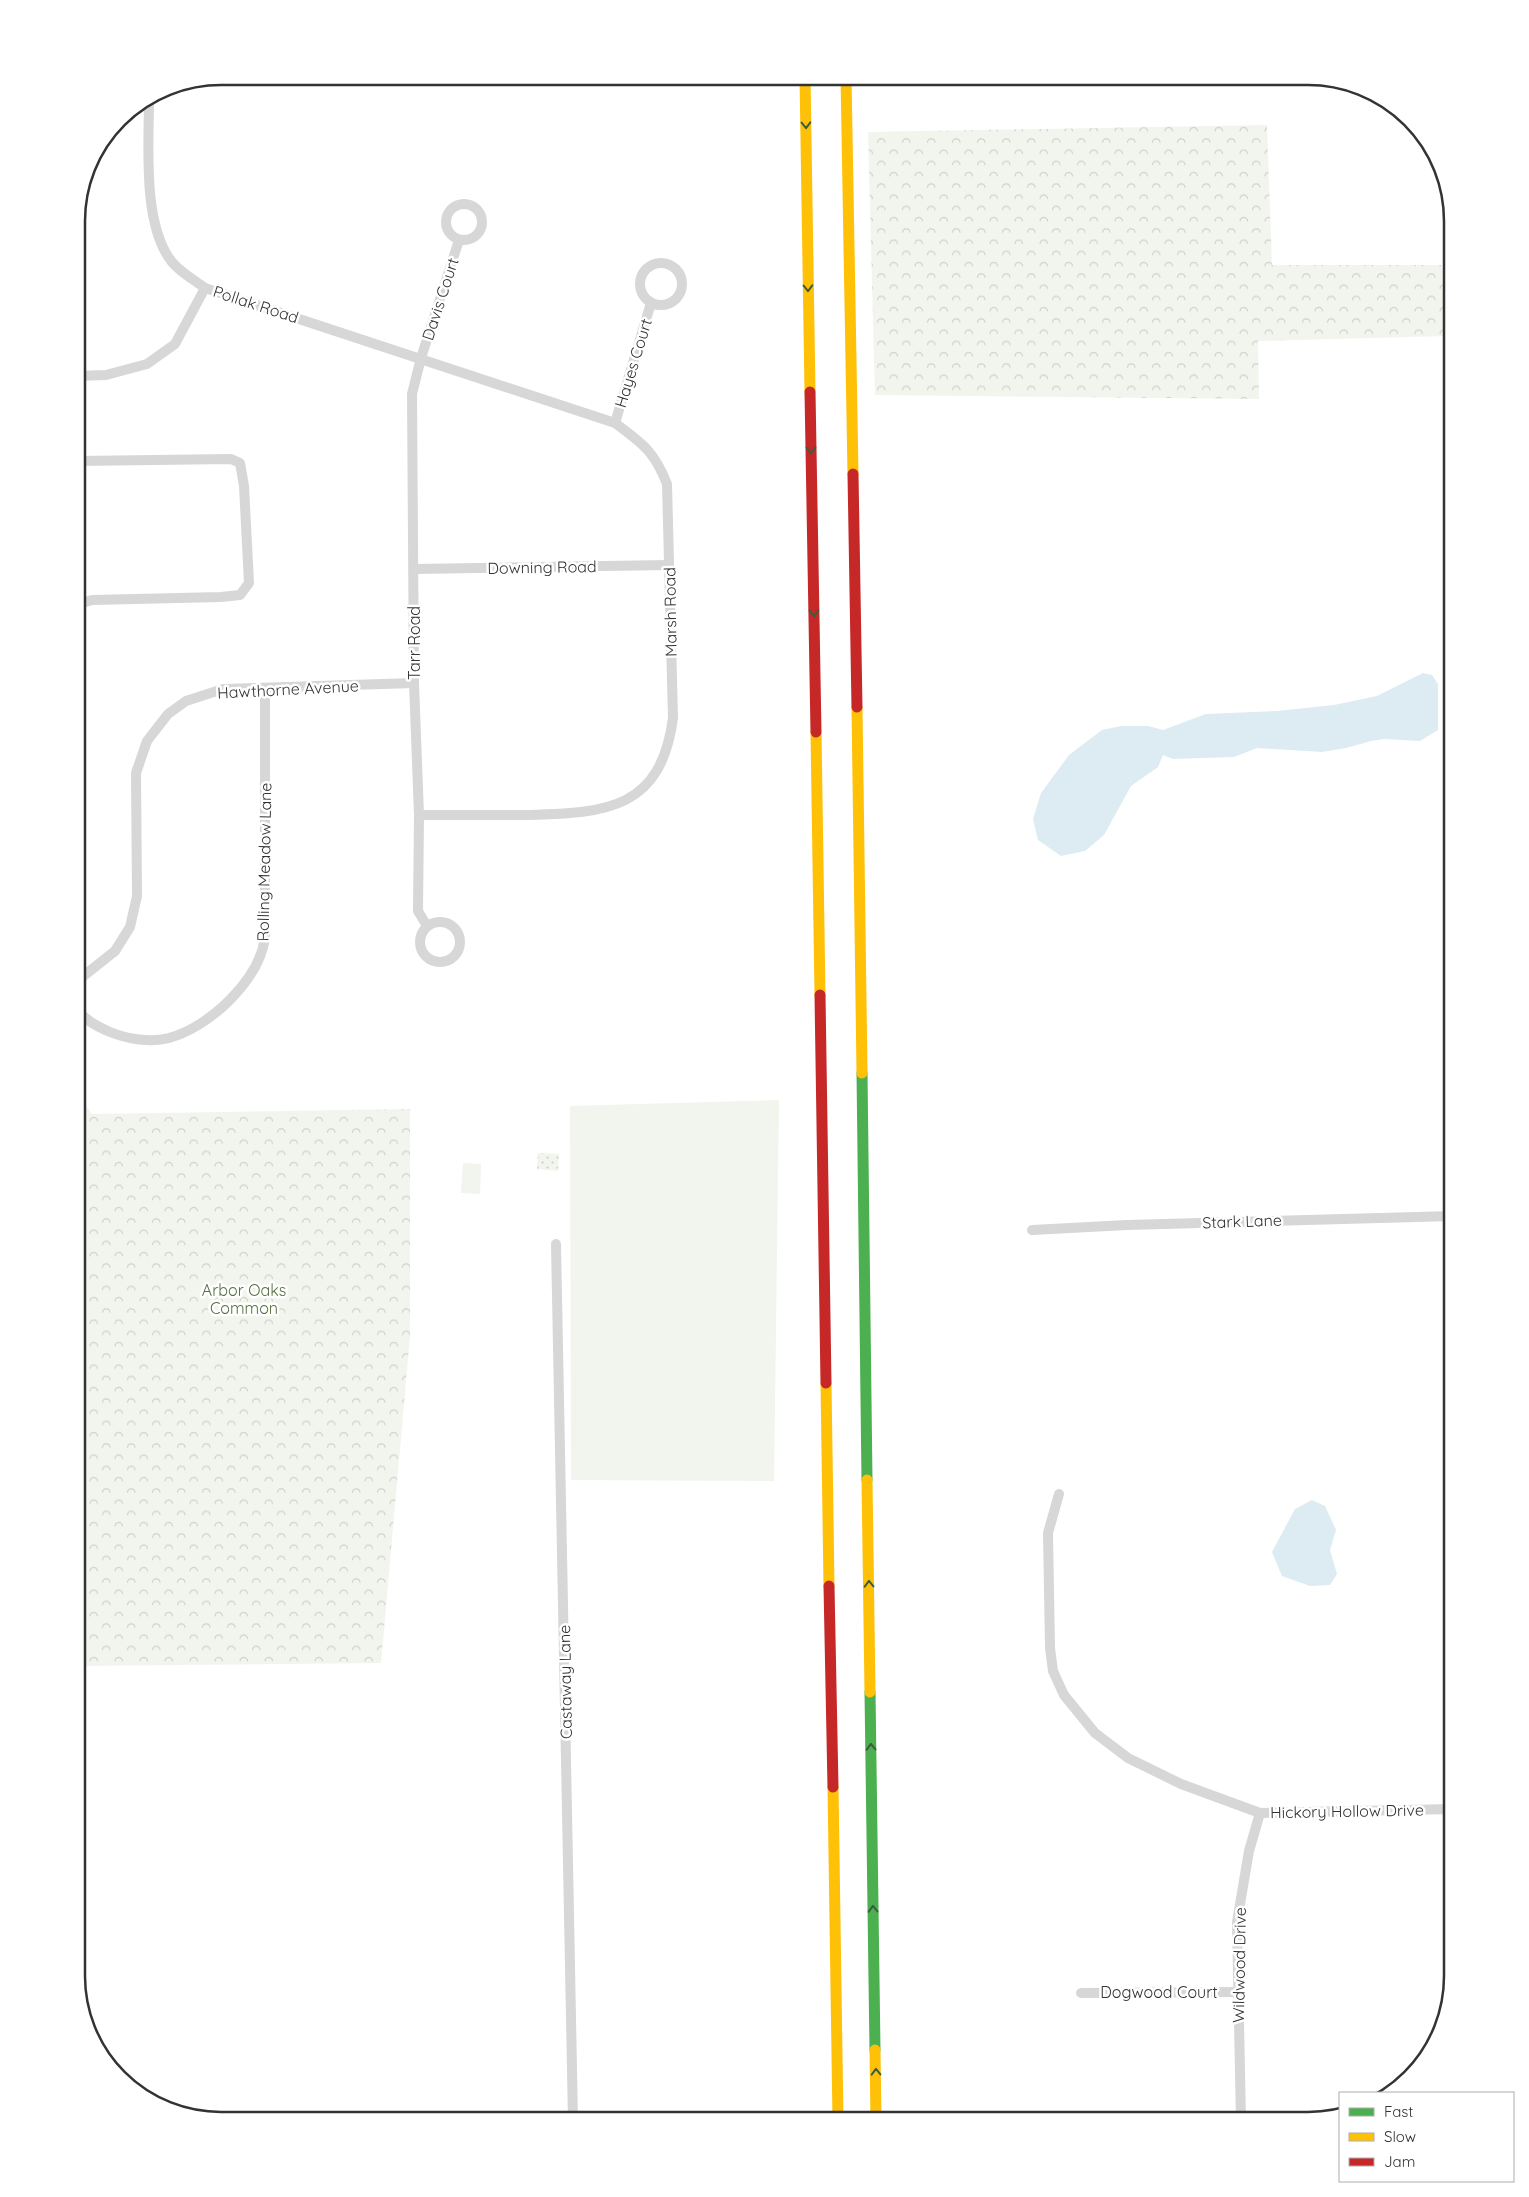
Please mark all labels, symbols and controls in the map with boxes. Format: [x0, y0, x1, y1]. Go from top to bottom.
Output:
one-way arrow [801, 122, 811, 129]
street label: Davis Court [417, 255, 463, 343]
street label: Pollak Road [211, 281, 301, 327]
one-way arrow [803, 284, 814, 292]
street label: Hayes Court [610, 316, 656, 410]
one-way arrow [806, 446, 816, 454]
street label: Downing Road [487, 556, 597, 578]
street label: Marsh Road [659, 567, 681, 657]
street label: Tarr Road [404, 606, 424, 680]
one-way arrow [809, 609, 819, 617]
street label: Hawthorne Avenue [217, 675, 359, 703]
street label: Rolling Meadow Lane [253, 782, 275, 942]
street label: Stark Lane [1202, 1210, 1282, 1232]
park label: Arbor Oaks Common [202, 1280, 286, 1318]
one-way arrow [864, 1580, 874, 1588]
street label: Castaway Lane [554, 1625, 576, 1739]
one-way arrow [866, 1743, 876, 1750]
street label: Hickory Hollow Drive [1270, 1800, 1424, 1822]
one-way arrow [868, 1905, 879, 1913]
street label: Wildwood Drive [1228, 1907, 1250, 2023]
street label: Dogwood Court [1100, 1982, 1218, 2002]
one-way arrow [871, 2068, 881, 2076]
legend [1339, 2092, 1514, 2182]
text: Fast [1384, 2102, 1413, 2121]
text: Slow [1384, 2127, 1416, 2146]
text: Jam [1384, 2152, 1415, 2171]

